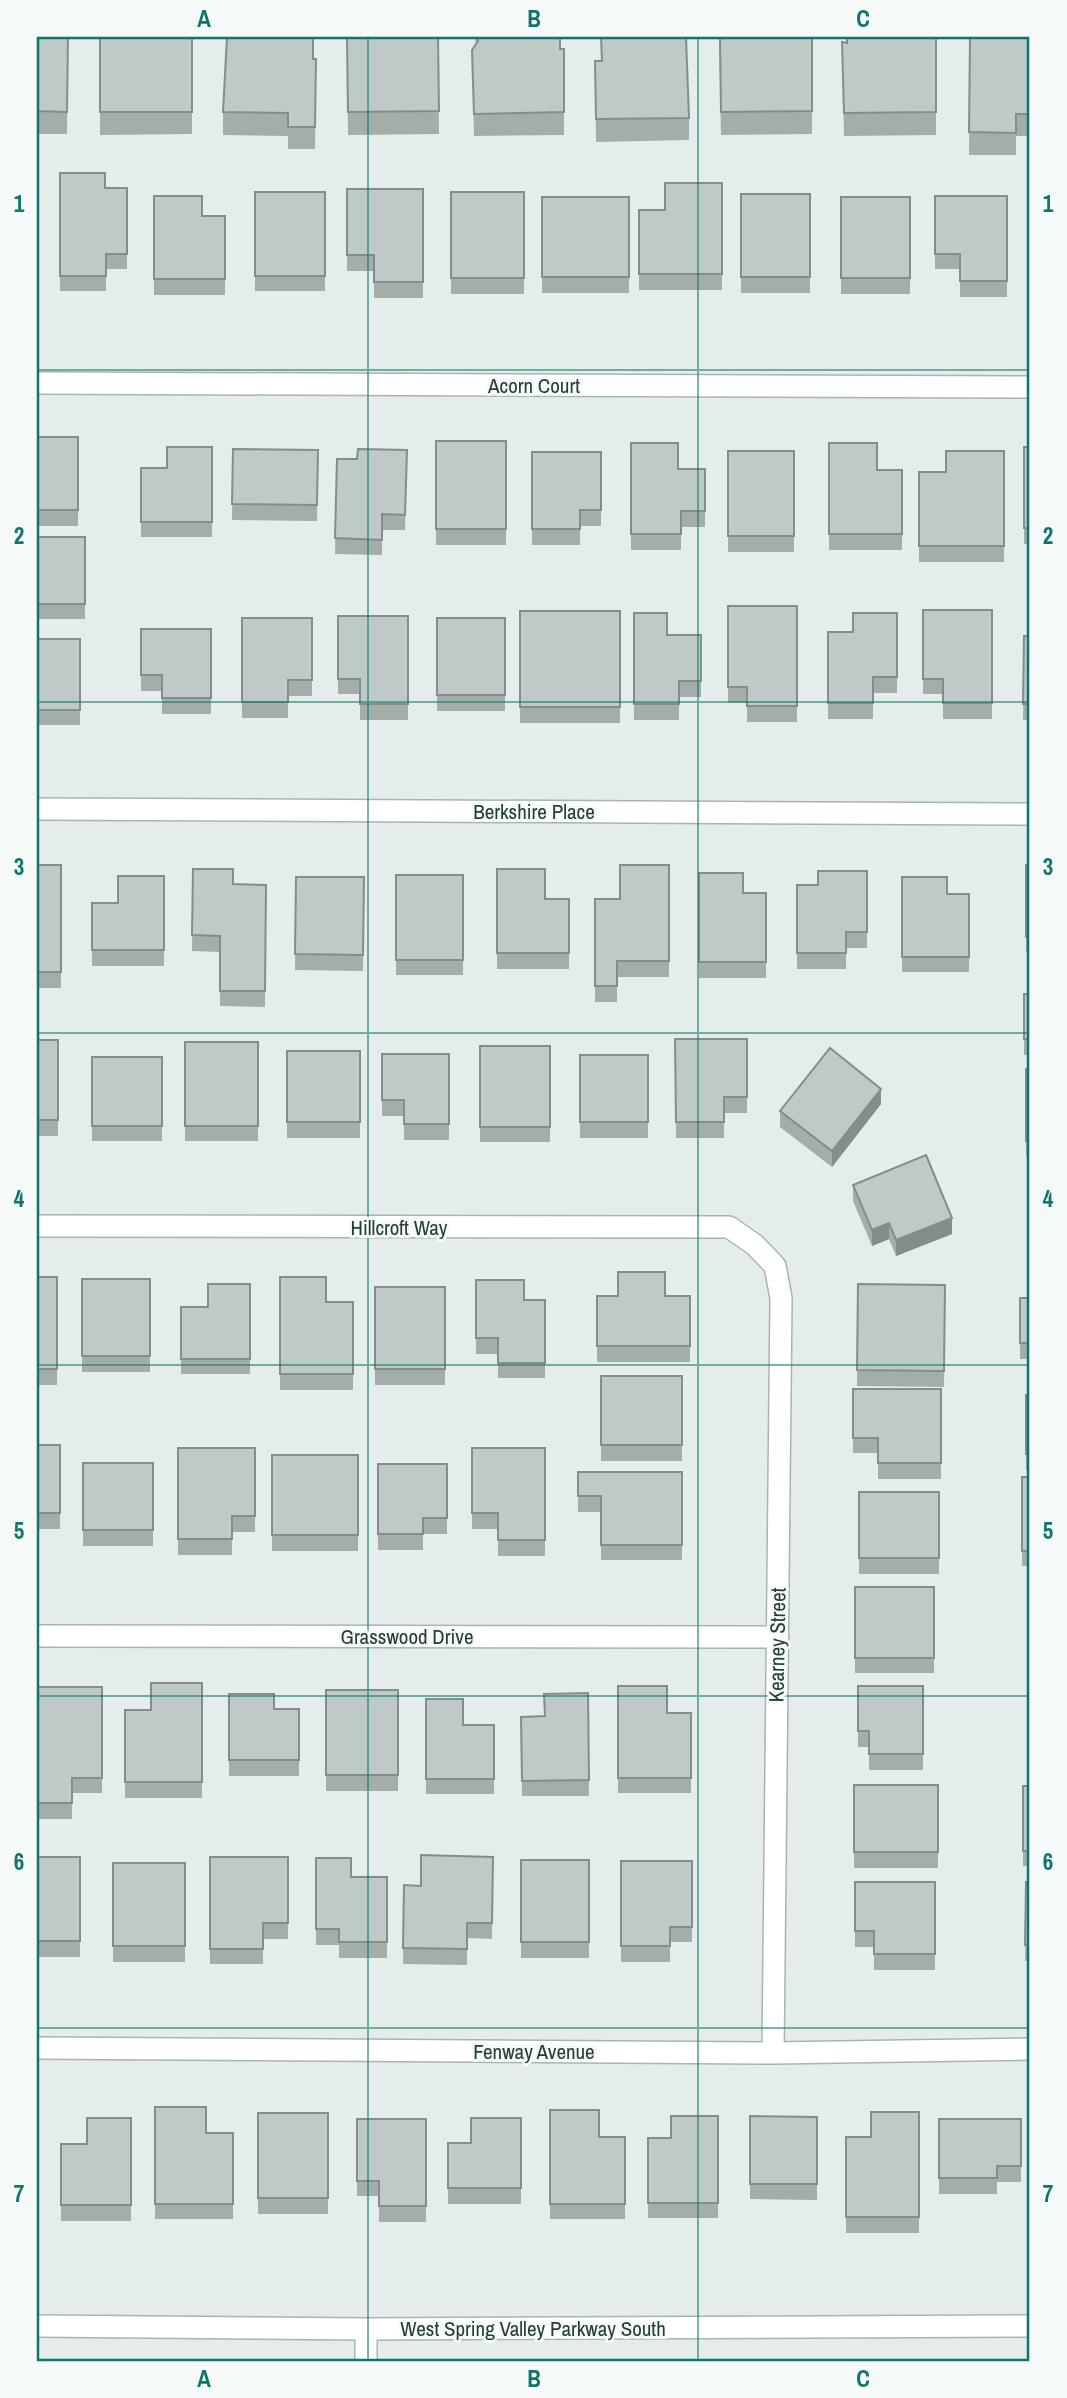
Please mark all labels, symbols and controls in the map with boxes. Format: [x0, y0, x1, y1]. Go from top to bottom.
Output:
text: A [197, 3, 211, 34]
text: B [527, 3, 541, 34]
text: C [856, 3, 870, 34]
text: 1 [14, 188, 25, 219]
text: 1 [1043, 188, 1054, 219]
street label: Acorn Court [487, 371, 580, 400]
text: 2 [14, 520, 24, 551]
text: 2 [1043, 520, 1053, 551]
street label: Berkshire Place [473, 797, 595, 826]
text: 3 [14, 851, 24, 882]
text: 3 [1043, 851, 1053, 882]
text: 4 [14, 1183, 25, 1214]
text: 4 [1043, 1183, 1054, 1214]
street label: Hillcroft Way [351, 1213, 448, 1242]
text: 5 [14, 1515, 24, 1546]
text: 5 [1043, 1515, 1053, 1546]
street label: Kearney Street [761, 1587, 793, 1703]
street label: Grasswood Drive [340, 1622, 474, 1651]
text: 6 [14, 1846, 24, 1877]
text: 6 [1043, 1846, 1053, 1877]
street label: Fenway Avenue [473, 2037, 595, 2066]
text: 7 [14, 2178, 24, 2209]
text: 7 [1043, 2178, 1053, 2209]
street label: West Spring Valley Parkway South [400, 2314, 666, 2343]
text: A [197, 2363, 211, 2394]
text: B [527, 2363, 541, 2394]
text: C [856, 2363, 870, 2394]

